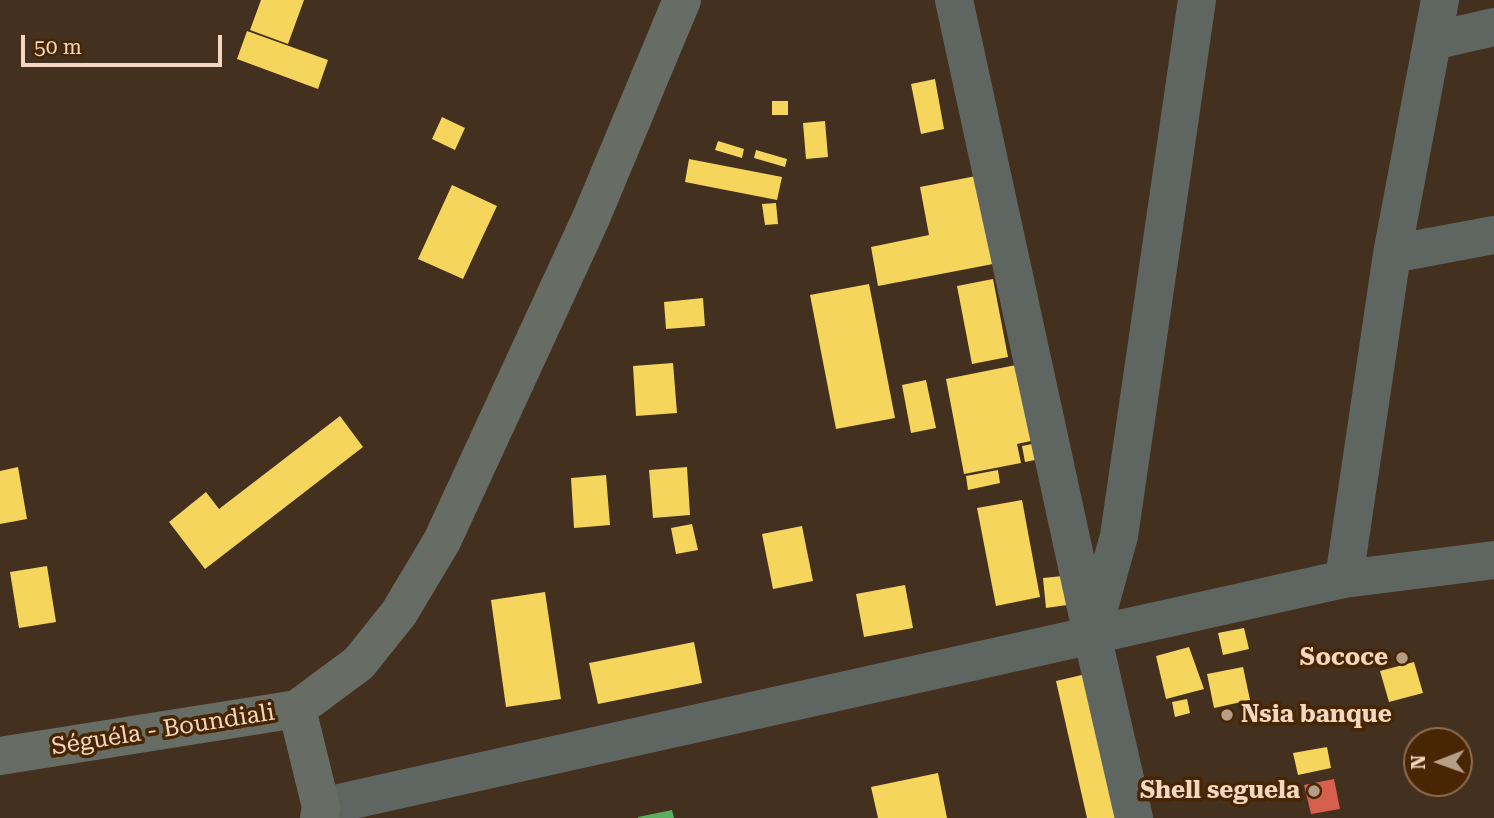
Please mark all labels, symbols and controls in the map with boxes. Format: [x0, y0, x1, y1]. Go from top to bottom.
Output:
scale bar [24, 21, 226, 65]
text: 50 m [34, 35, 82, 59]
place label: Sococe [1300, 644, 1388, 672]
marker: Sococe [1394, 650, 1410, 666]
street label: Séguéla - Boundiali [49, 698, 277, 762]
place label: Nsia banque [1241, 701, 1392, 729]
marker: Nsia banque [1219, 707, 1235, 723]
north arrow [1403, 727, 1473, 797]
text: N [1407, 755, 1430, 770]
place label: Shell seguela [1140, 777, 1300, 805]
marker: Shell seguela [1306, 783, 1322, 799]

